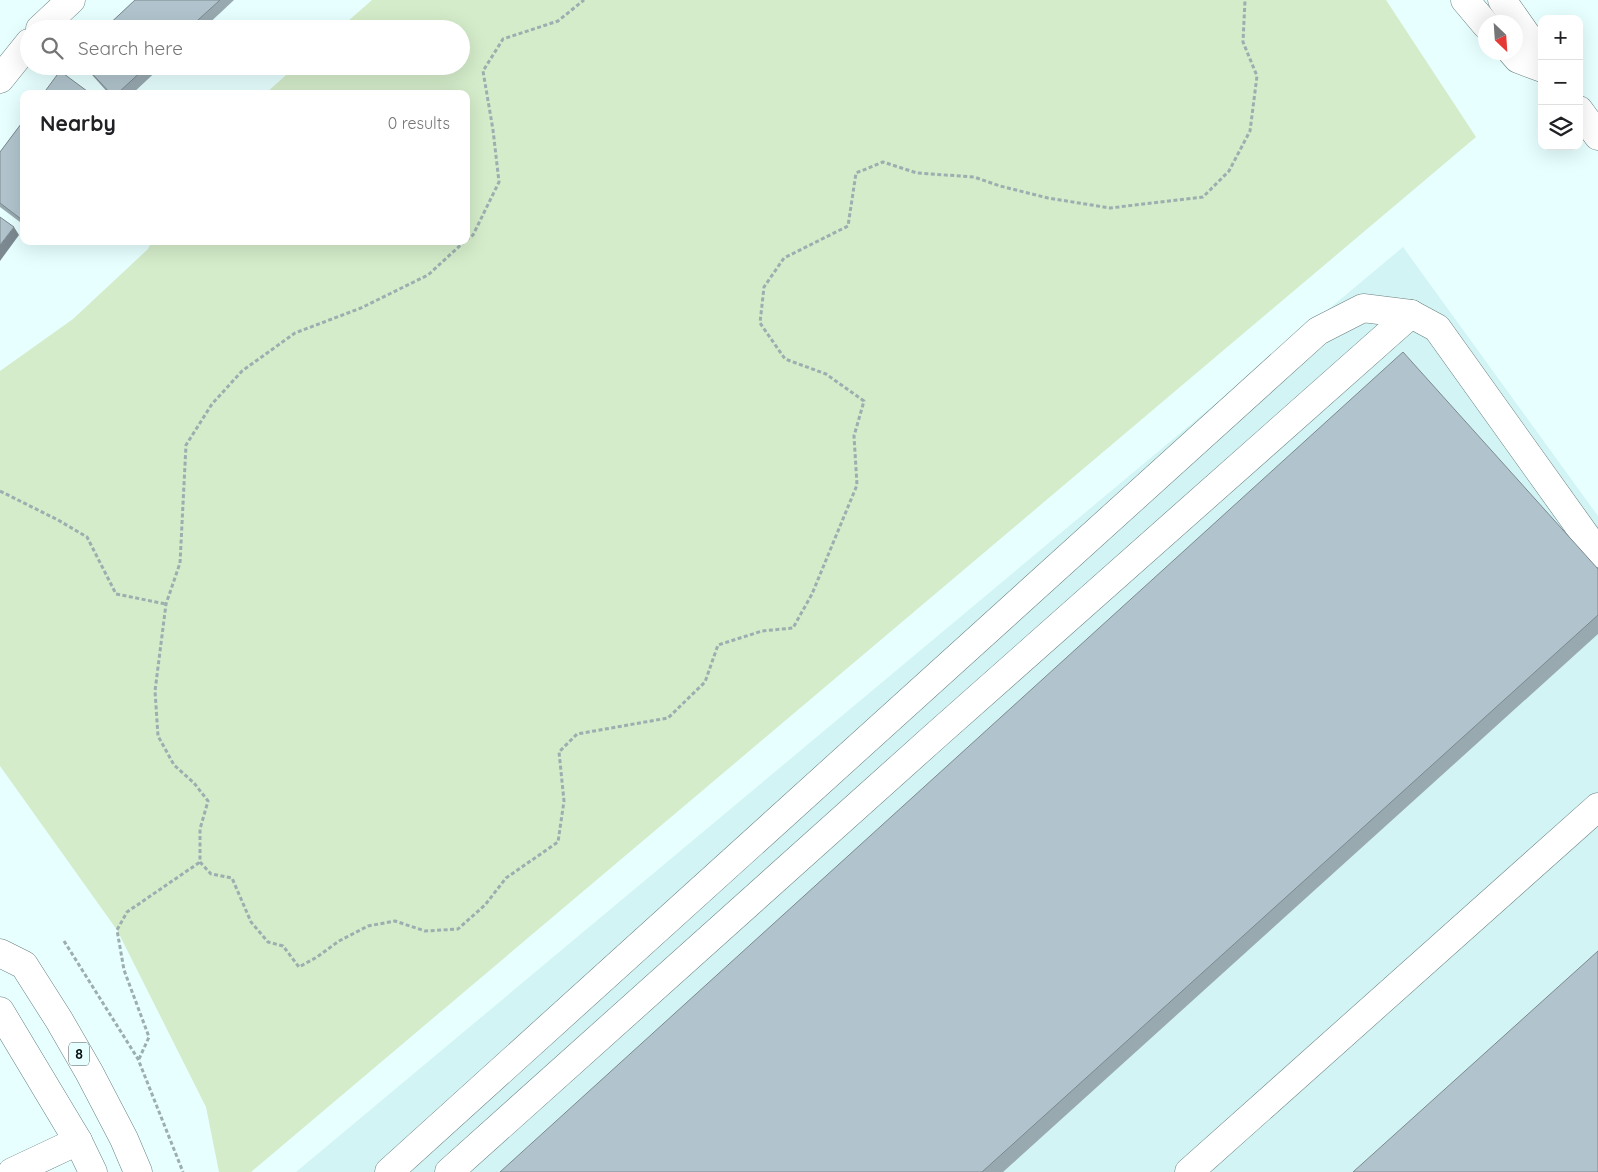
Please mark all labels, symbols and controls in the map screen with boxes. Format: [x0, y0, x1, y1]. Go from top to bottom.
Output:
north arrow [1478, 15, 1523, 60]
map controls [1538, 15, 1583, 150]
button: + [1538, 15, 1583, 60]
search box [20, 20, 470, 75]
icon: search [38, 34, 66, 62]
text: Search here [78, 36, 183, 60]
button: − [1538, 60, 1583, 105]
button: layers [1538, 105, 1583, 150]
text: Nearby [40, 110, 116, 136]
text: 0 results [388, 113, 450, 133]
road number: 8 [69, 1042, 89, 1066]

